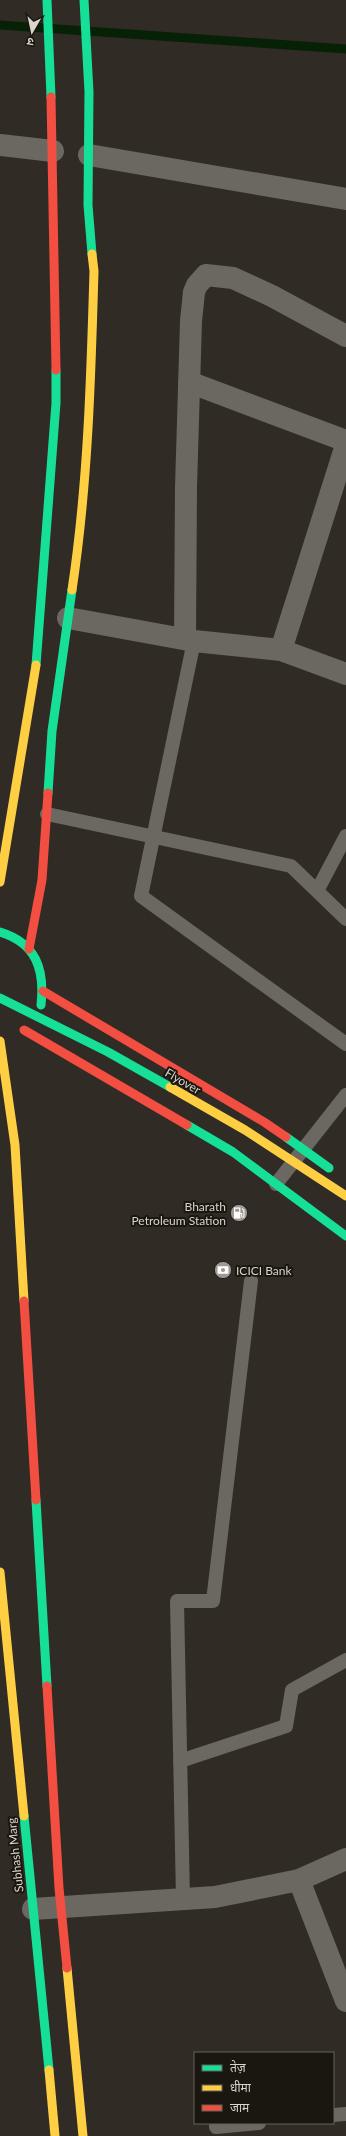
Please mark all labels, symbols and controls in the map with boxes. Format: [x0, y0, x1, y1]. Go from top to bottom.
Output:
north arrow [12, 12, 52, 52]
text: उ [26, 35, 35, 49]
street label: Flyover [162, 1065, 204, 1098]
place label: Bharath Petroleum Station [131, 1199, 226, 1228]
fuel station icon: Bharath Petroleum Station [229, 1203, 249, 1223]
bank icon: ICICI Bank [213, 1260, 233, 1280]
place label: ICICI Bank [236, 1263, 293, 1278]
street label: Subhash Marg [4, 1817, 26, 1893]
legend [194, 2052, 334, 2124]
text: तेज़ [230, 2060, 247, 2075]
text: धीमा [230, 2080, 252, 2095]
text: जाम [230, 2100, 250, 2115]

